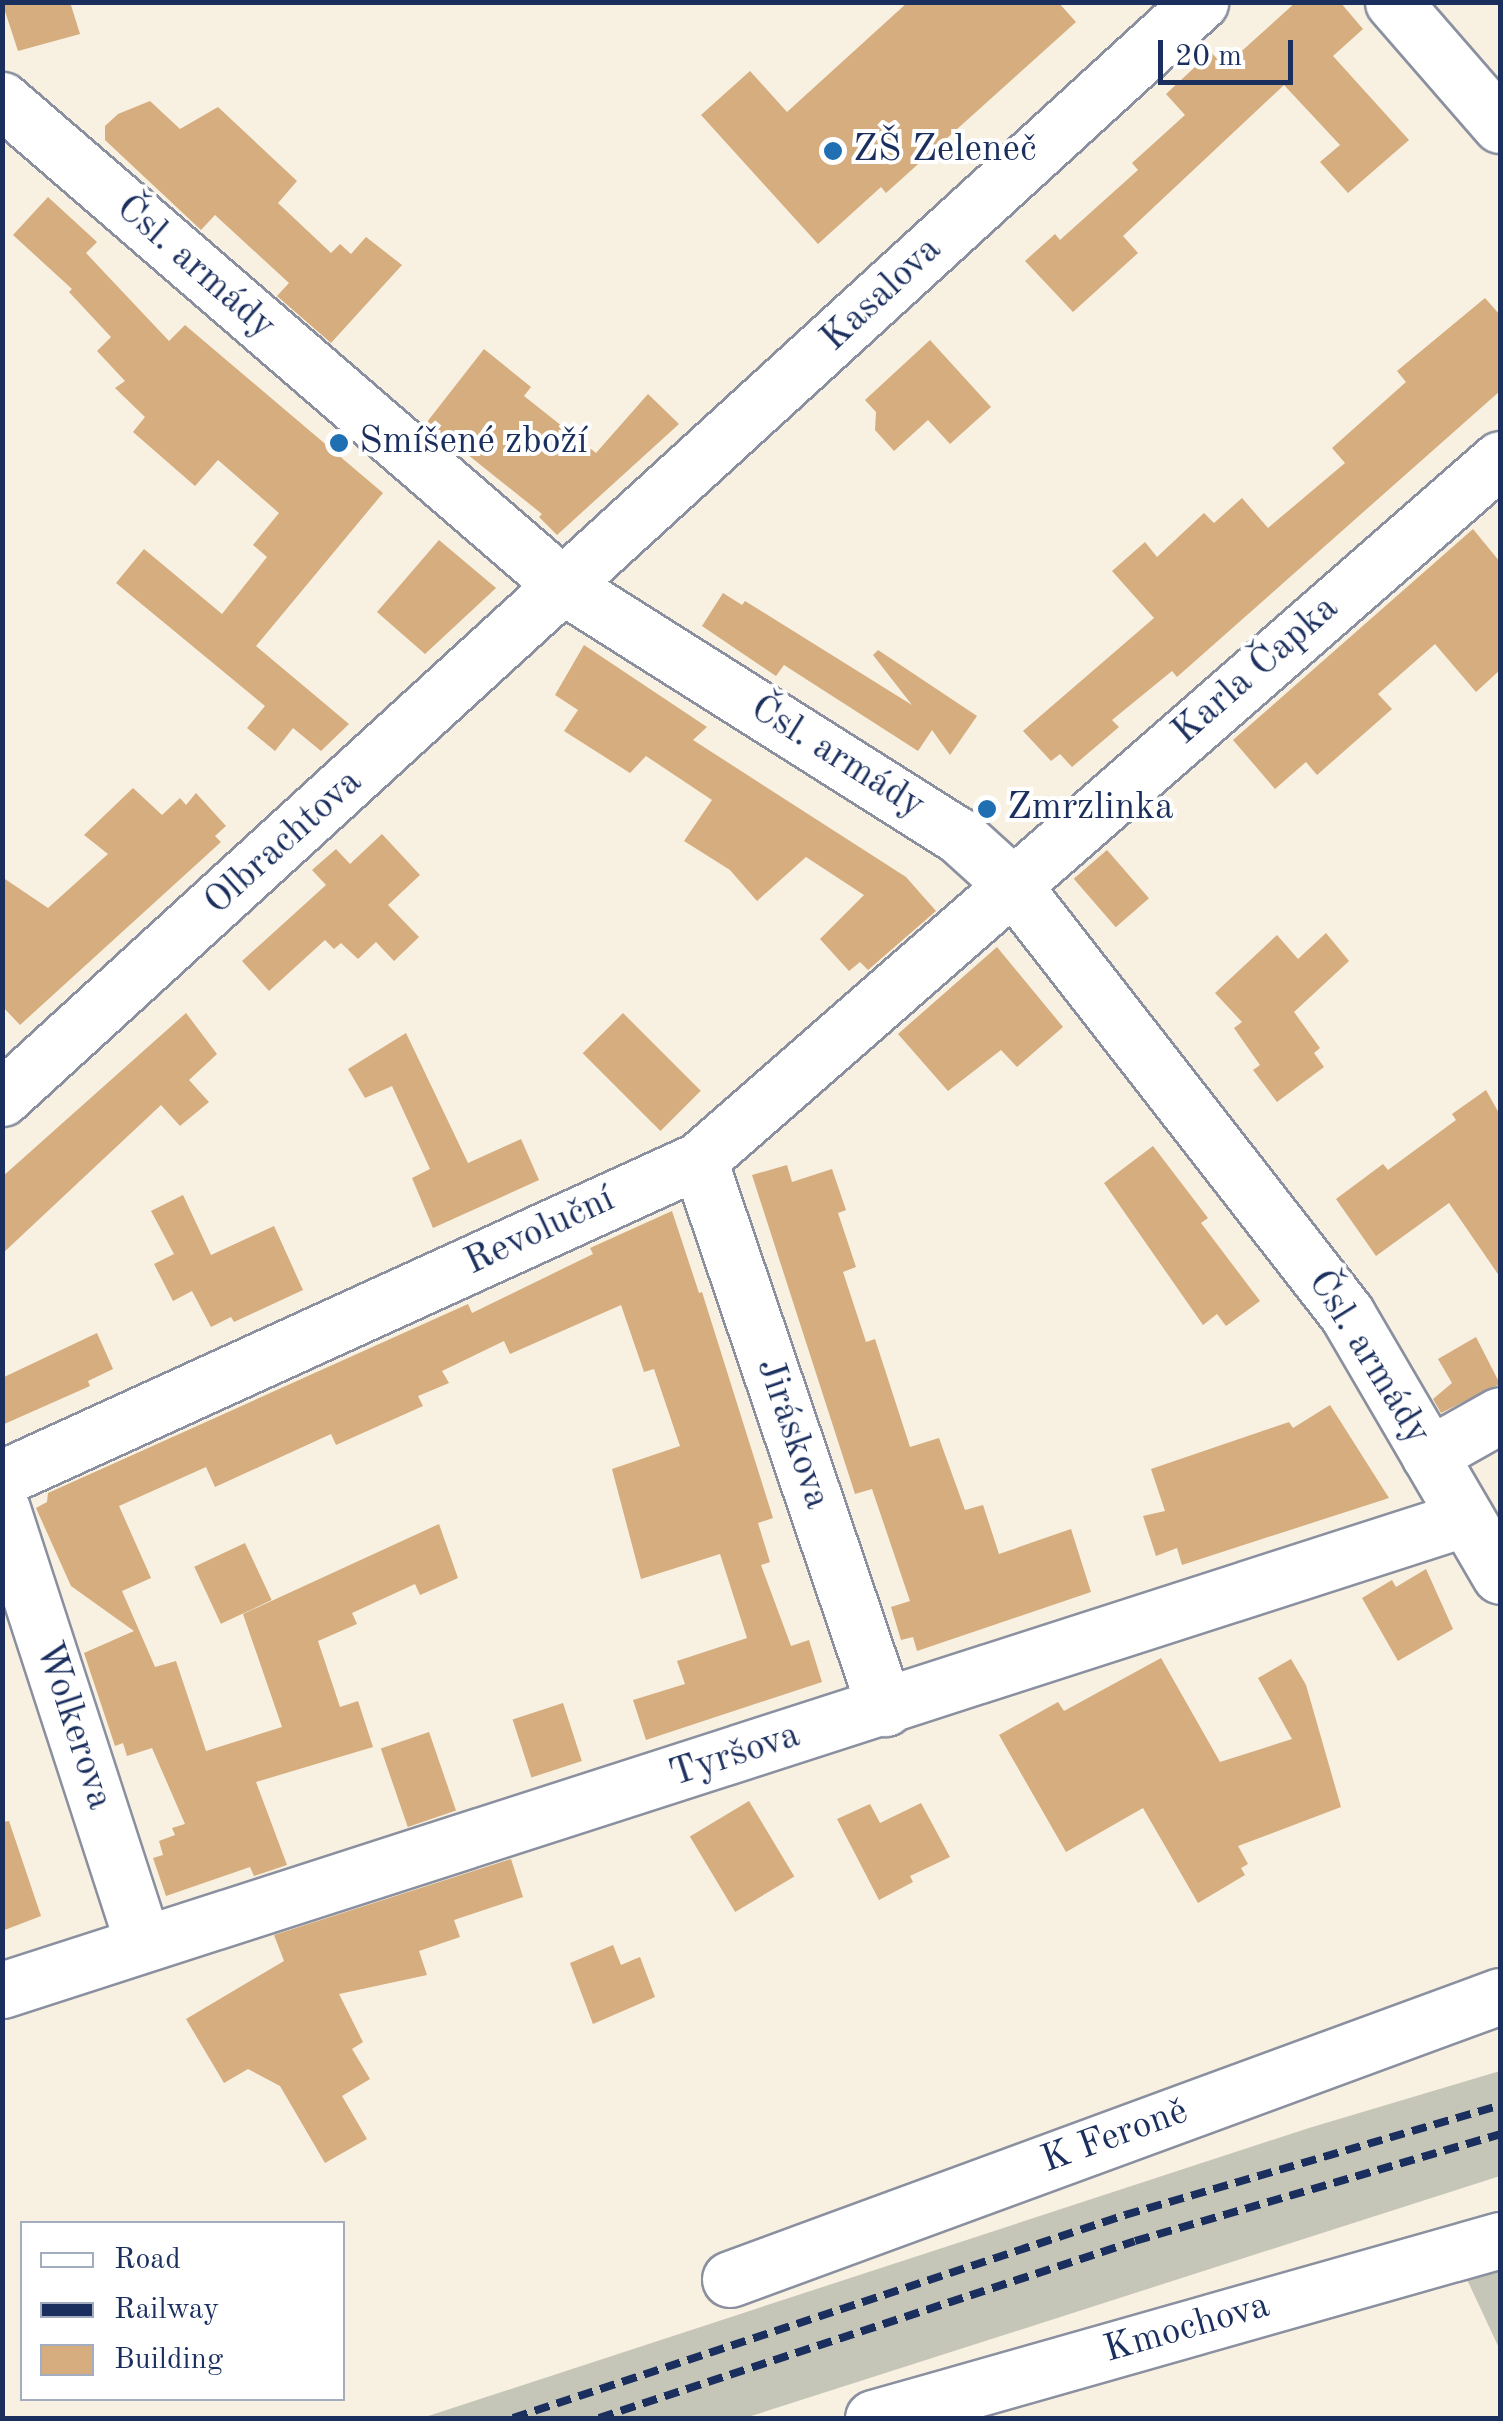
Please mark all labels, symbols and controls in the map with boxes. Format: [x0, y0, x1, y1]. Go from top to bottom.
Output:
scale bar [1163, 20, 1298, 82]
text: 20 m [1175, 42, 1242, 72]
place label: ZŠ Zeleneč [853, 128, 1037, 174]
marker: ZŠ Zeleneč [822, 140, 844, 162]
street label: Čsl. armády [106, 186, 284, 350]
street label: Kasalova [812, 228, 952, 362]
place label: Smíšené zboží [359, 420, 588, 466]
marker: Smíšené zboží [328, 432, 350, 454]
street label: Karla Čapka [1164, 586, 1348, 756]
street label: Čsl. armády [741, 687, 933, 829]
street label: Olbrachtova [196, 760, 372, 926]
place label: Zmrzlinka [1007, 786, 1174, 832]
marker: Zmrzlinka [976, 798, 998, 820]
street label: Revoluční [458, 1178, 622, 1286]
street label: Čsl. armády [1297, 1262, 1439, 1454]
street label: Jiráskova [745, 1353, 839, 1515]
street label: Wolkerova [24, 1636, 122, 1816]
street label: Tyršova [664, 1714, 806, 1798]
street label: K Feroně [1036, 2090, 1194, 2184]
legend [20, 2221, 345, 2401]
text: Road [114, 2245, 181, 2275]
street label: Kmochova [1099, 2284, 1275, 2374]
text: Railway [114, 2295, 219, 2325]
text: Building [114, 2345, 223, 2375]

